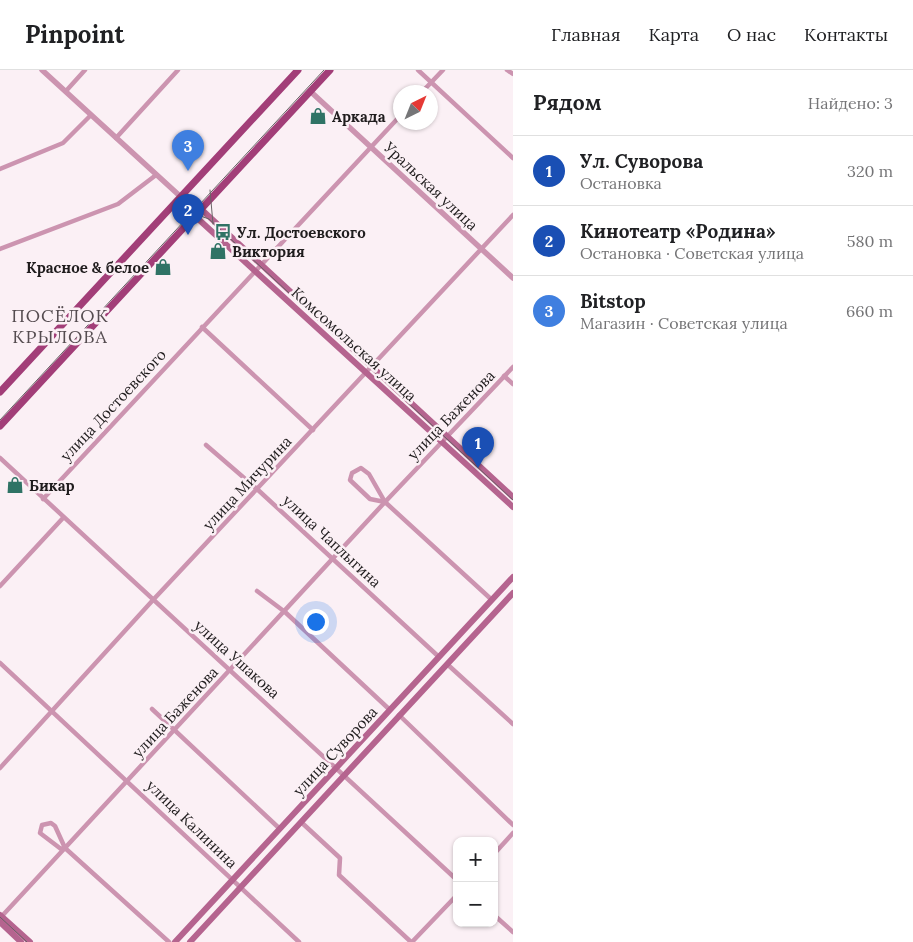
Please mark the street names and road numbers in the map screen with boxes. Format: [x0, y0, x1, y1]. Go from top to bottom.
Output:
street label: Уральская улица [379, 137, 482, 235]
street label: Комсомольская улица [287, 283, 421, 405]
street label: улица Достоевского [56, 345, 170, 465]
street label: улица Баженова [403, 366, 499, 464]
street label: улица Мичурина [198, 432, 296, 534]
street label: улица Чаплыгина [279, 491, 385, 592]
street label: улица Ушакова [190, 616, 284, 703]
street label: улица Баженова [128, 662, 222, 761]
street label: улица Суворова [289, 702, 381, 800]
street label: улица Калинина [143, 776, 242, 872]

